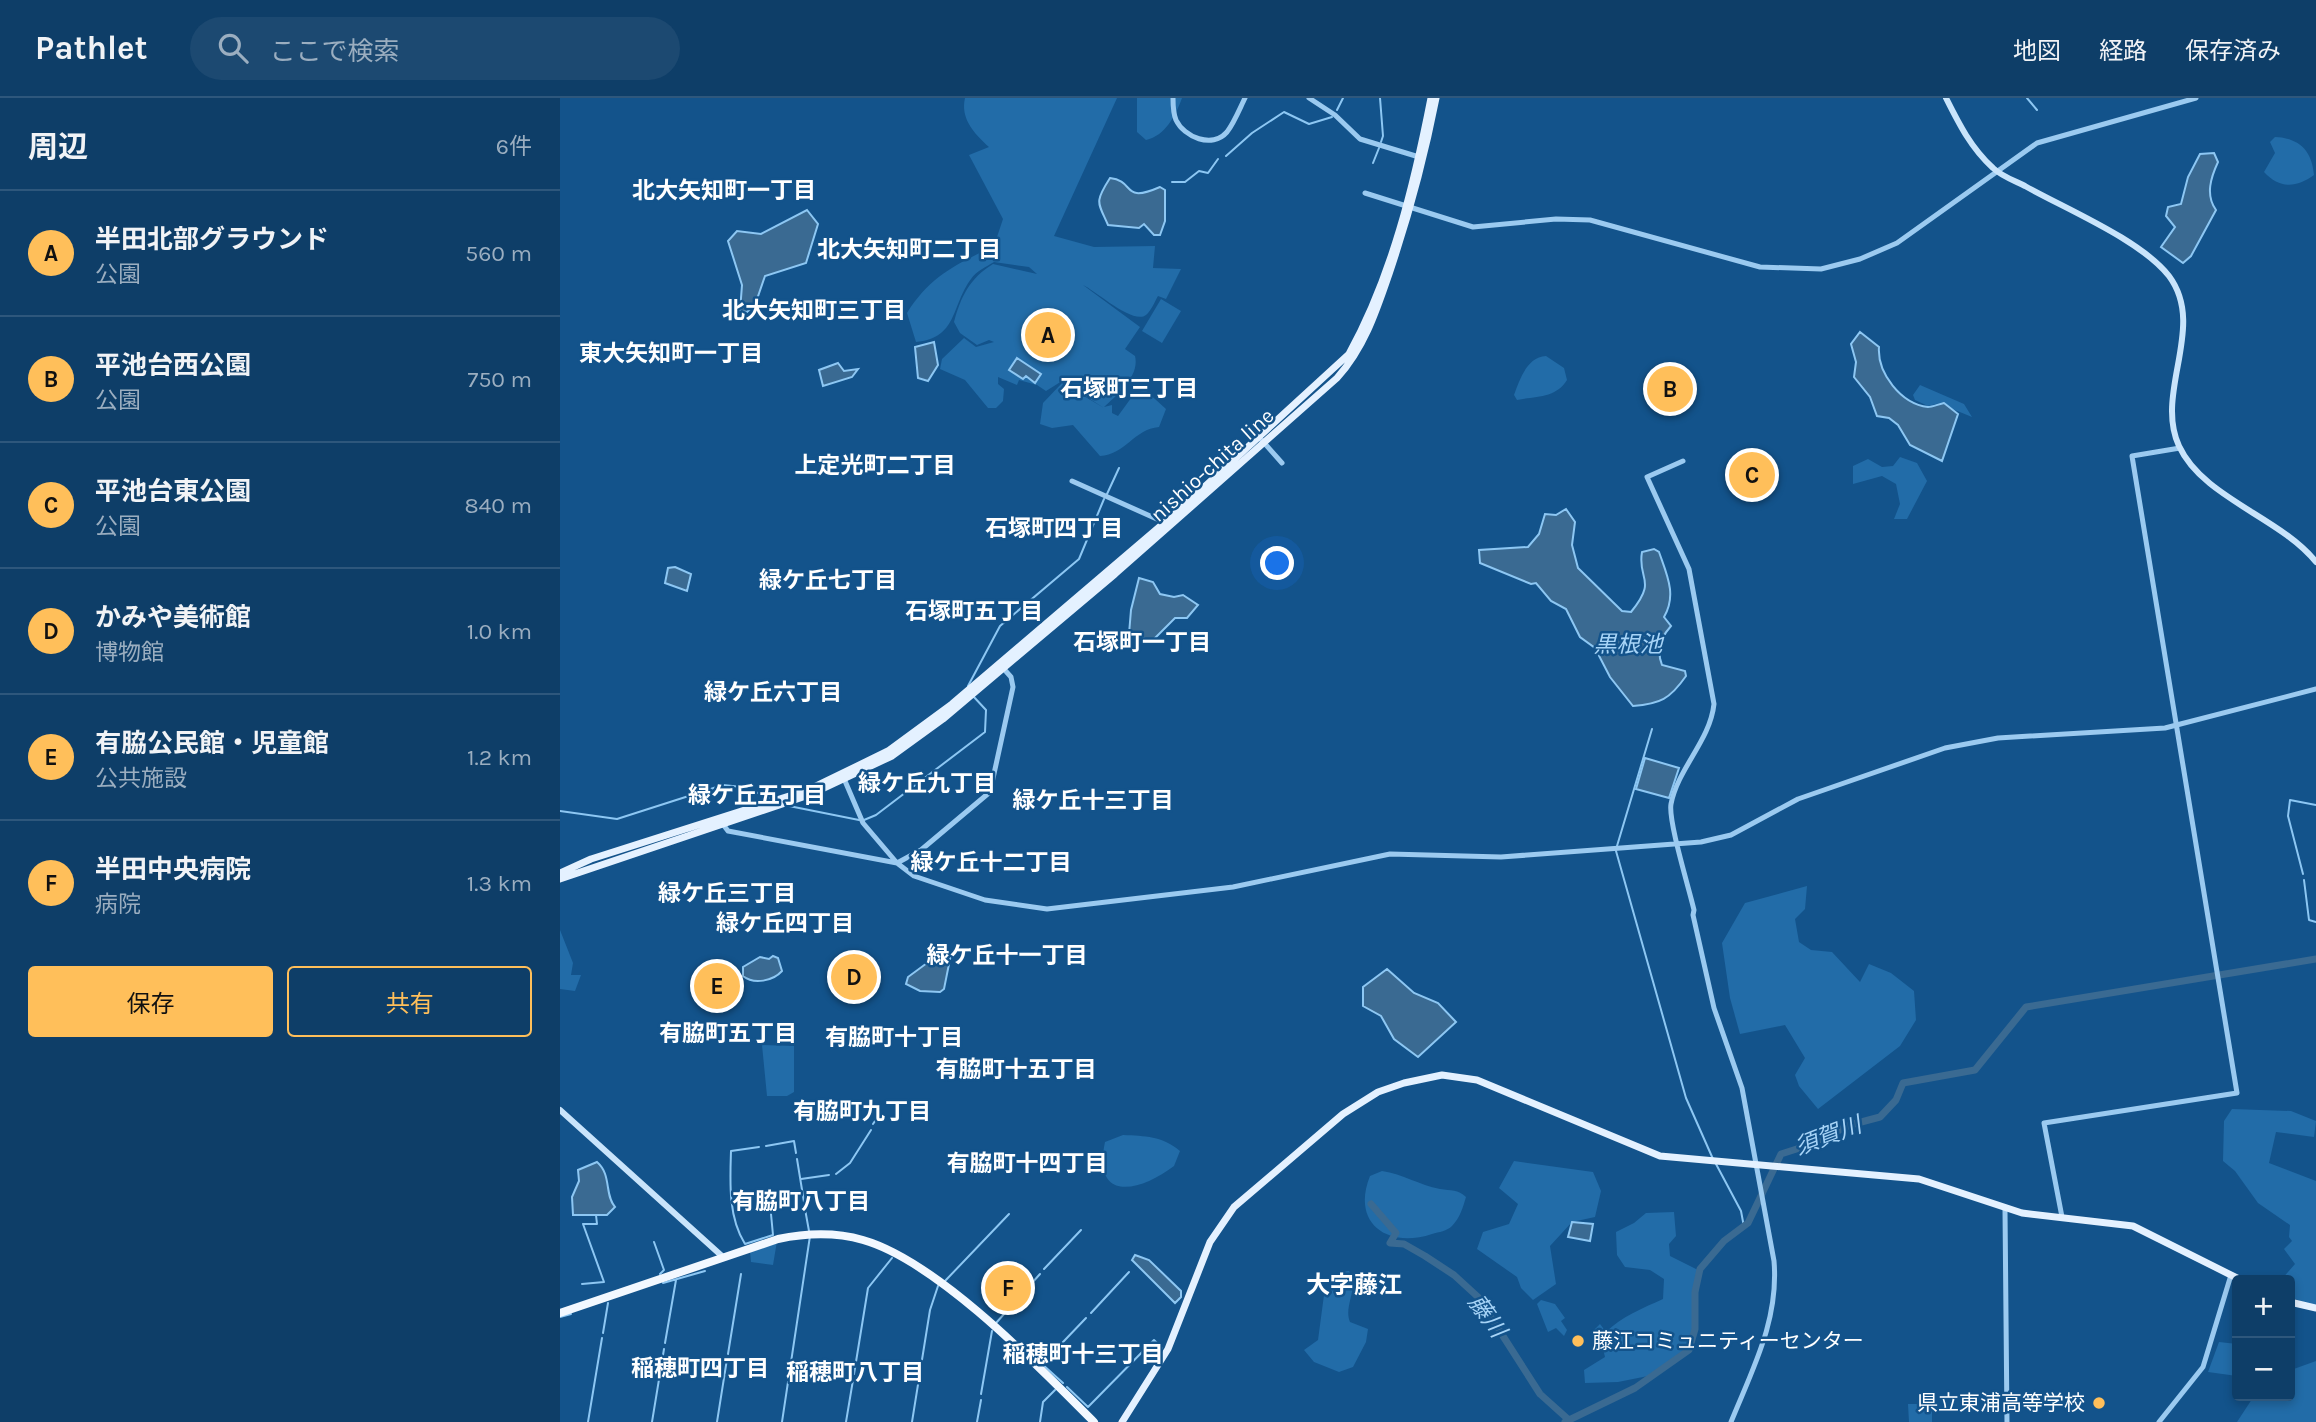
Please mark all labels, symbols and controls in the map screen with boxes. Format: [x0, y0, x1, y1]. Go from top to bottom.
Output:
search box [190, 17, 680, 80]
text: Pathlet [35, 29, 148, 67]
icon: search [214, 29, 252, 67]
text: ここで検索 [270, 36, 400, 67]
text: 地図 [2013, 37, 2061, 65]
text: 経路 [2099, 37, 2147, 65]
text: 保存済み [2185, 37, 2281, 65]
text: 周辺 [28, 129, 88, 165]
text: 6件 [496, 133, 532, 160]
district label: 北大矢知町一丁目 [632, 177, 816, 204]
text: 半田北部グラウンド [95, 224, 329, 255]
district label: 北大矢知町二丁目 [817, 236, 1001, 263]
text: A [44, 240, 58, 267]
text: 560 m [465, 240, 532, 267]
text: 公園 [95, 261, 141, 288]
district label: 北大矢知町三丁目 [722, 297, 906, 324]
pin: A [1025, 309, 1071, 361]
district label: 東大矢知町一丁目 [579, 340, 763, 367]
text: 平池台西公園 [95, 350, 251, 381]
pin: B [1647, 363, 1693, 415]
text: B [44, 366, 58, 393]
text: 750 m [468, 366, 532, 393]
district label: 石塚町三丁目 [1060, 375, 1198, 402]
text: 公園 [95, 387, 141, 414]
street label: nishio-chita line [1145, 403, 1279, 527]
pin: C [1729, 449, 1775, 501]
district label: 上定光町二丁目 [795, 452, 956, 479]
text: 平池台東公園 [95, 476, 251, 507]
text: C [44, 492, 58, 519]
text: 840 m [464, 492, 532, 519]
text: 公園 [95, 513, 141, 540]
district label: 石塚町四丁目 [985, 515, 1123, 542]
your location [1260, 546, 1294, 580]
district label: 緑ケ丘七丁目 [759, 567, 897, 594]
district label: 石塚町五丁目 [905, 598, 1043, 625]
text: かみや美術館 [95, 602, 251, 633]
text: D [43, 618, 59, 645]
text: 1.0 km [467, 618, 532, 645]
district label: 石塚町一丁目 [1073, 629, 1211, 656]
water label: 黒根池 [1594, 631, 1665, 658]
text: 博物館 [95, 639, 164, 666]
district label: 緑ケ丘六丁目 [704, 679, 842, 706]
text: 有脇公民館・児童館 [95, 728, 329, 759]
text: E [44, 744, 58, 771]
text: 1.2 km [467, 744, 532, 771]
text: 公共施設 [95, 765, 187, 792]
district label: 緑ケ丘九丁目 [858, 770, 996, 797]
district label: 緑ケ丘五丁目 [688, 782, 826, 809]
district label: 緑ケ丘十三丁目 [1013, 787, 1174, 814]
district label: 緑ケ丘十二丁目 [911, 849, 1072, 876]
text: 半田中央病院 [95, 854, 251, 885]
text: F [45, 870, 57, 897]
text: 1.3 km [467, 870, 532, 897]
district label: 緑ケ丘三丁目 [658, 880, 796, 907]
text: 病院 [95, 891, 141, 918]
district label: 緑ケ丘四丁目 [716, 910, 854, 937]
district label: 緑ケ丘十一丁目 [927, 942, 1088, 969]
pin: D [831, 951, 877, 1003]
pin: E [694, 960, 740, 1012]
button: 保存 [28, 966, 273, 1037]
button: 共有 [287, 966, 532, 1037]
district label: 有脇町五丁目 [659, 1020, 797, 1047]
district label: 有脇町十丁目 [825, 1024, 963, 1051]
district label: 有脇町十五丁目 [936, 1056, 1097, 1083]
district label: 有脇町九丁目 [793, 1098, 931, 1125]
water label: 須賀川 [1791, 1110, 1868, 1161]
district label: 有脇町十四丁目 [947, 1150, 1108, 1177]
district label: 有脇町八丁目 [732, 1188, 870, 1215]
pin: F [985, 1262, 1031, 1314]
district label: 大字藤江 [1306, 1271, 1402, 1299]
map controls [2232, 1275, 2295, 1401]
button: + [2232, 1275, 2295, 1338]
water label: 藤川 [1463, 1289, 1513, 1345]
place label: 藤江コミュニティーセンター [1592, 1329, 1864, 1353]
marker: 藤江コミュニティーセンター [1570, 1333, 1586, 1349]
button: − [2232, 1338, 2295, 1401]
district label: 稲穂町十三丁目 [1003, 1341, 1164, 1368]
district label: 稲穂町四丁目 [631, 1355, 769, 1382]
district label: 稲穂町八丁目 [786, 1359, 924, 1386]
place label: 県立東浦高等学校 [1917, 1391, 2085, 1415]
marker: 県立東浦高等学校 [2091, 1395, 2107, 1411]

